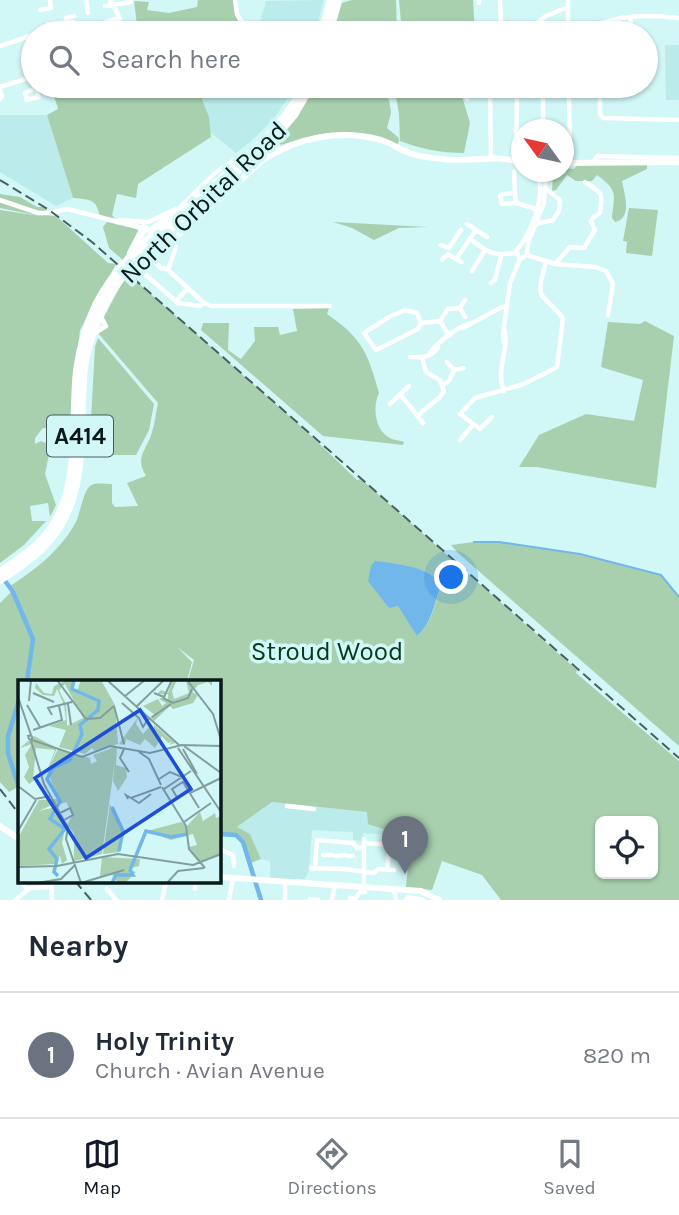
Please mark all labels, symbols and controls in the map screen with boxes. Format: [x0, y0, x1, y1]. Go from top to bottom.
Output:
search box [21, 21, 658, 98]
icon: search [45, 41, 83, 79]
text: Search here [101, 44, 241, 75]
street label: North Orbital Road [114, 115, 293, 290]
north arrow [511, 119, 574, 182]
road number: A414 [47, 416, 113, 456]
your location [434, 560, 468, 594]
park label: Stroud Wood [251, 636, 403, 667]
inset map [18, 680, 220, 883]
pin: 1 [382, 816, 428, 874]
map controls [595, 816, 658, 879]
button: locate [595, 816, 658, 879]
text: Nearby [28, 928, 128, 964]
text: Holy Trinity [95, 1026, 234, 1057]
text: 1 [47, 1042, 55, 1069]
text: 820 m [583, 1042, 651, 1069]
text: Church · Avian Avenue [95, 1057, 325, 1084]
tab: Map [83, 1135, 121, 1199]
tab: Directions [288, 1135, 377, 1199]
tab: Saved [543, 1135, 596, 1199]

